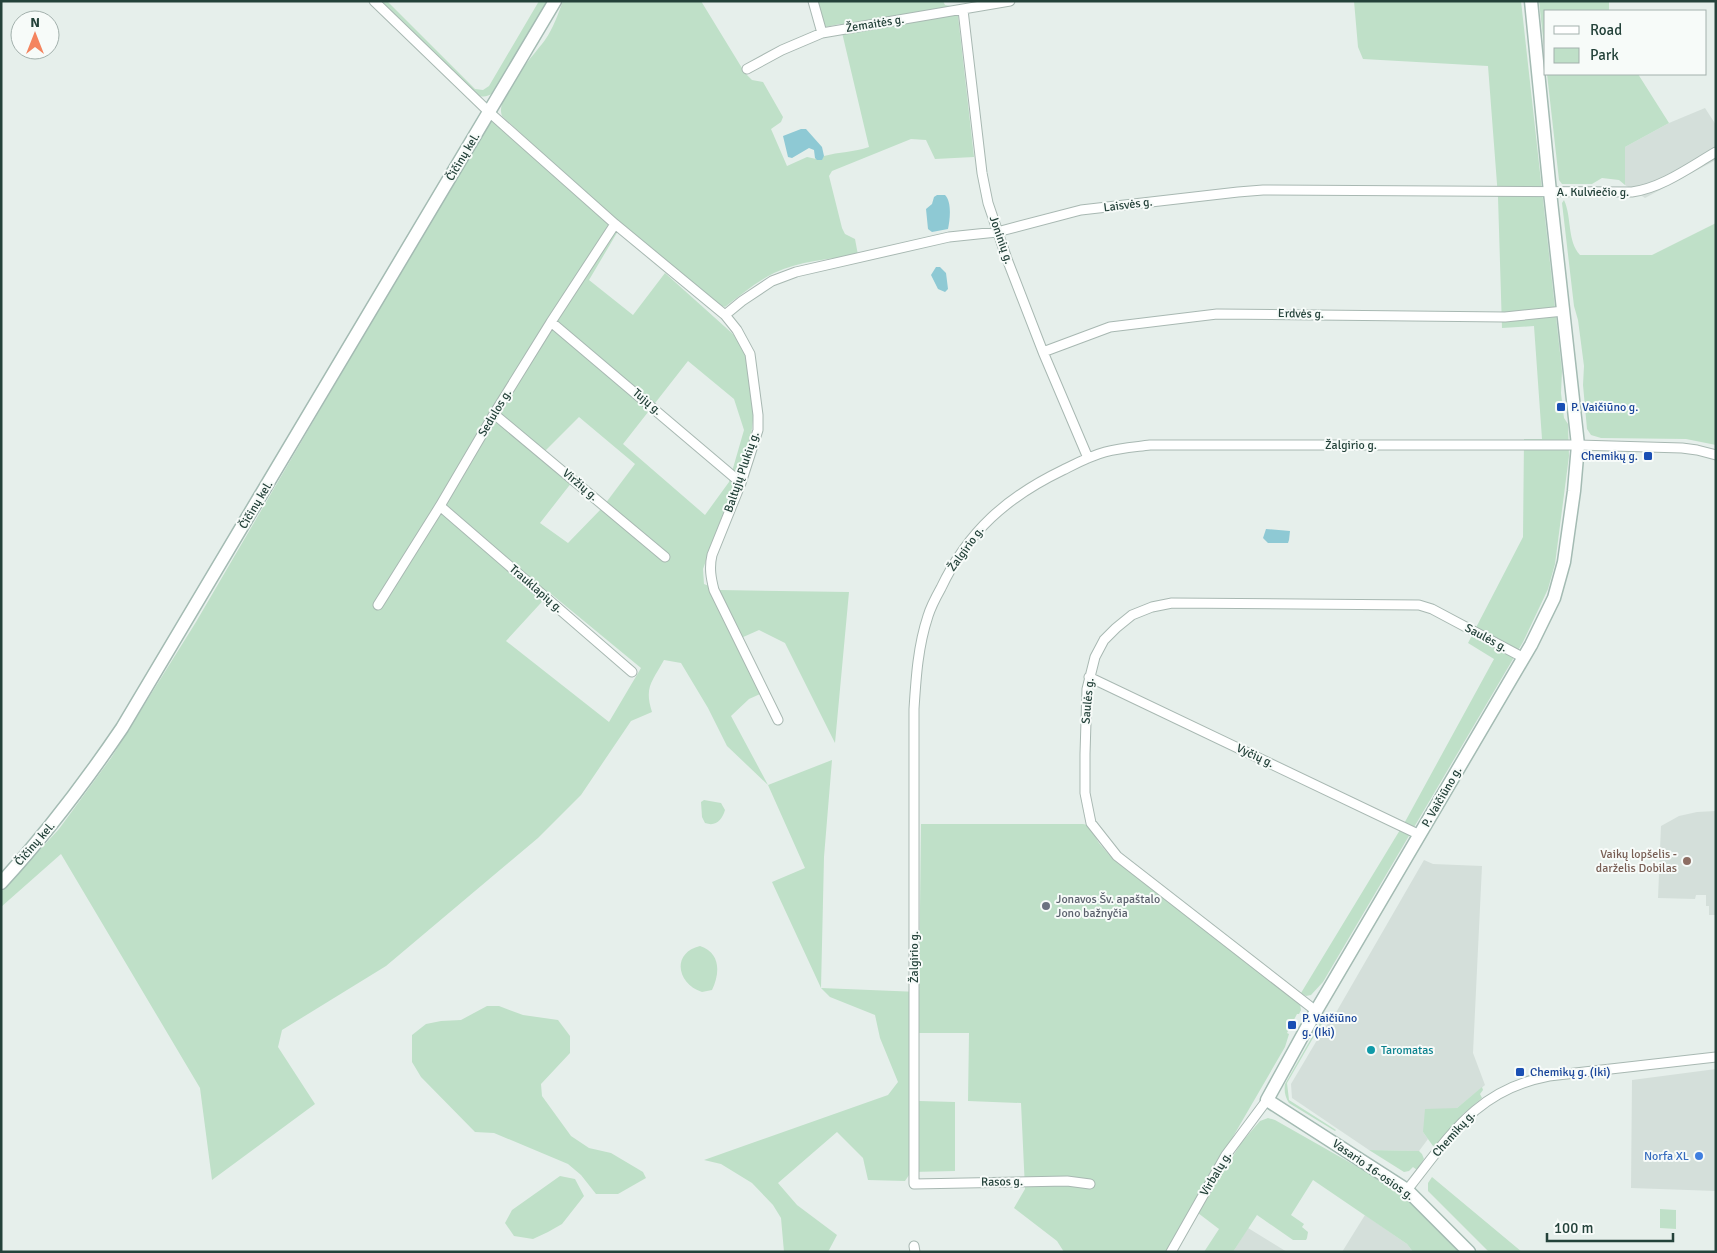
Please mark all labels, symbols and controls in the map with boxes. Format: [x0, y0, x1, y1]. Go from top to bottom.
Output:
north arrow [10, 10, 60, 60]
legend [1544, 10, 1707, 75]
street label: Žemaitės g. [845, 12, 905, 36]
text: N [30, 14, 40, 31]
text: Road [1590, 21, 1622, 39]
text: Park [1590, 46, 1619, 64]
street label: Čičinų kel. [443, 130, 483, 184]
street label: A. Kulviečio g. [1557, 185, 1629, 200]
street label: Laisvės g. [1103, 195, 1153, 215]
street label: Joninių g. [986, 214, 1016, 266]
street label: Erdvės g. [1278, 306, 1324, 322]
street label: Tujų g. [629, 385, 665, 419]
street label: Sedulos g. [475, 387, 515, 439]
place label: P. Vaičiūno g. [1571, 400, 1638, 415]
marker: P. Vaičiūno g. [1555, 401, 1567, 413]
street label: Baltųjų Plukių g. [721, 430, 763, 514]
street label: Žalgirio g. [1325, 438, 1377, 453]
place label: Chemikų g. [1581, 449, 1638, 464]
marker: Chemikų g. [1642, 450, 1654, 462]
street label: Viržių g. [559, 466, 601, 504]
street label: Čičinų kel. [236, 478, 276, 532]
street label: Žalgirio g. [945, 524, 987, 574]
street label: Trauklapių g. [506, 562, 566, 616]
street label: Saulės g. [1462, 621, 1510, 655]
street label: Saulės g. [1079, 677, 1097, 725]
street label: Vyčių g. [1234, 741, 1276, 771]
street label: P. Vaičiūno g. [1419, 764, 1465, 830]
street label: Čičinų kel. [12, 819, 58, 869]
place label: Vaikų lopšelis - darželis Dobilas [1596, 847, 1677, 876]
marker: Vaikų lopšelis - darželis Dobilas [1681, 855, 1693, 867]
place label: Jonavos Šv. apaštalo Jono bažnyčia [1056, 892, 1160, 921]
marker: Jonavos Šv. apaštalo Jono bažnyčia [1040, 900, 1052, 912]
street label: Žalgirio g. [907, 931, 922, 983]
place label: P. Vaičiūno g. (Iki) [1302, 1011, 1357, 1040]
marker: P. Vaičiūno g. (Iki) [1286, 1019, 1298, 1031]
place label: Taromatas [1381, 1043, 1434, 1058]
marker: Taromatas [1365, 1044, 1377, 1056]
place label: Chemikų g. (Iki) [1530, 1065, 1610, 1080]
marker: Chemikų g. (Iki) [1514, 1066, 1526, 1078]
street label: Chemikų g. [1429, 1108, 1479, 1160]
street label: Vasario 16-osios g. [1329, 1136, 1417, 1204]
street label: Virbalų g. [1197, 1149, 1235, 1199]
place label: Norfa XL [1644, 1149, 1689, 1164]
marker: Norfa XL [1693, 1150, 1705, 1162]
street label: Rasos g. [981, 1174, 1023, 1190]
scale bar [1547, 1210, 1673, 1242]
text: 100 m [1554, 1219, 1594, 1237]

